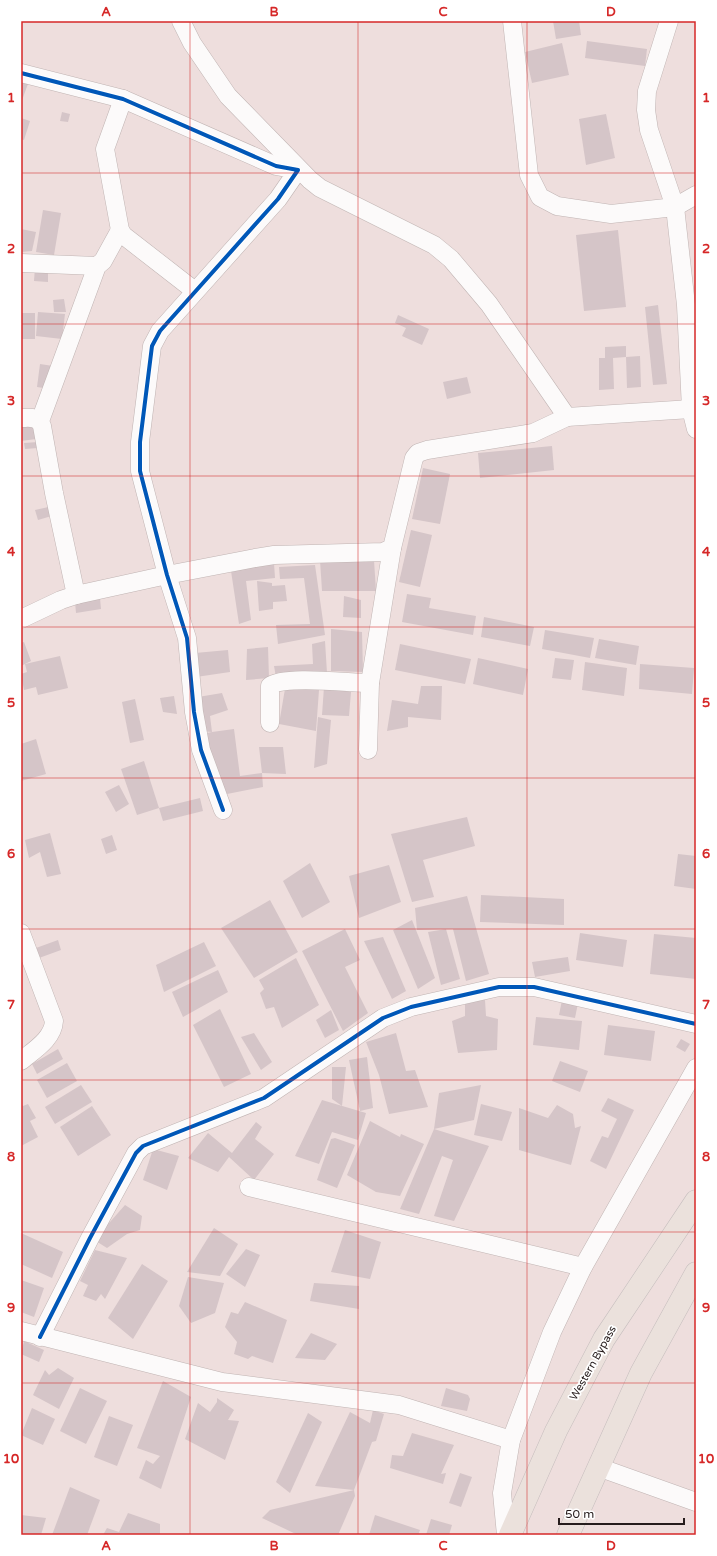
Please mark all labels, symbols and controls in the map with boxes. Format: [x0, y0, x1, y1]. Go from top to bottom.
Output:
text: A [101, 4, 111, 20]
text: B [269, 4, 279, 20]
text: C [438, 4, 448, 20]
text: D [606, 4, 616, 20]
text: 1 [7, 90, 15, 106]
text: 1 [702, 90, 710, 106]
text: 2 [7, 241, 15, 257]
text: 2 [702, 241, 710, 257]
text: 3 [7, 393, 15, 409]
text: 3 [702, 393, 710, 409]
text: 4 [7, 544, 16, 560]
text: 4 [702, 544, 711, 560]
text: 5 [7, 695, 15, 711]
text: 5 [702, 695, 710, 711]
text: 6 [7, 846, 15, 862]
text: 6 [702, 846, 710, 862]
text: 7 [7, 997, 15, 1013]
text: 7 [702, 997, 710, 1013]
text: 8 [7, 1149, 15, 1165]
text: 8 [702, 1149, 710, 1165]
text: 9 [7, 1300, 15, 1316]
text: 9 [702, 1300, 710, 1316]
street label: Western Bypass [567, 1323, 619, 1403]
text: 10 [3, 1451, 19, 1467]
text: 10 [698, 1451, 714, 1467]
scale bar [559, 1500, 684, 1526]
text: 50 m [565, 1507, 594, 1521]
text: A [101, 1538, 111, 1554]
text: B [269, 1538, 279, 1554]
text: C [438, 1538, 448, 1554]
text: D [606, 1538, 616, 1554]

